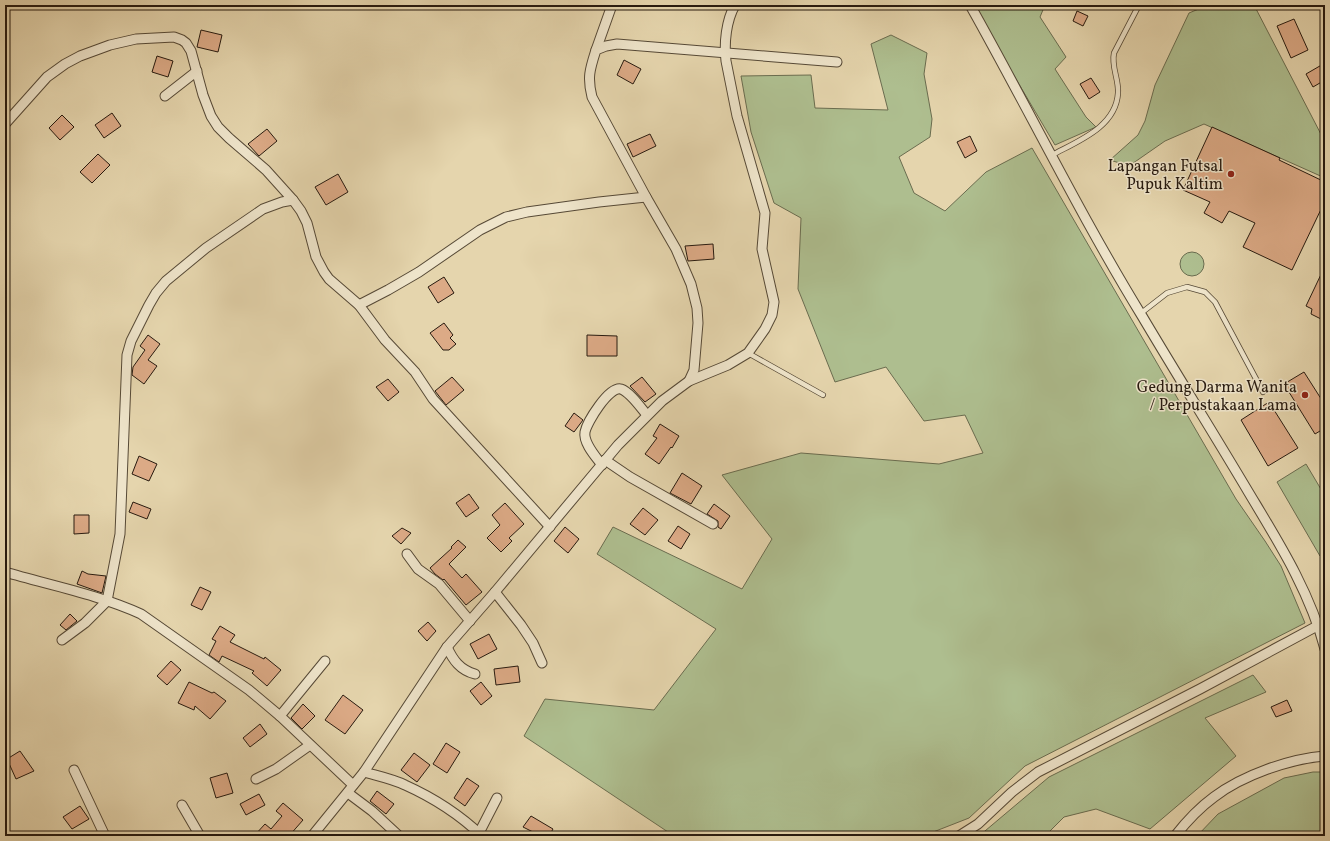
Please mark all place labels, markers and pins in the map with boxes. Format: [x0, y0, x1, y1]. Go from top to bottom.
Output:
place label: Lapangan Futsal Pupuk Kaltim [1108, 156, 1223, 196]
marker: Lapangan Futsal Pupuk Kaltim [1226, 169, 1236, 179]
place label: Gedung Darma Wanita / Perpustakaan Lama [1137, 377, 1297, 417]
marker: Gedung Darma Wanita / Perpustakaan Lama [1300, 390, 1310, 400]

